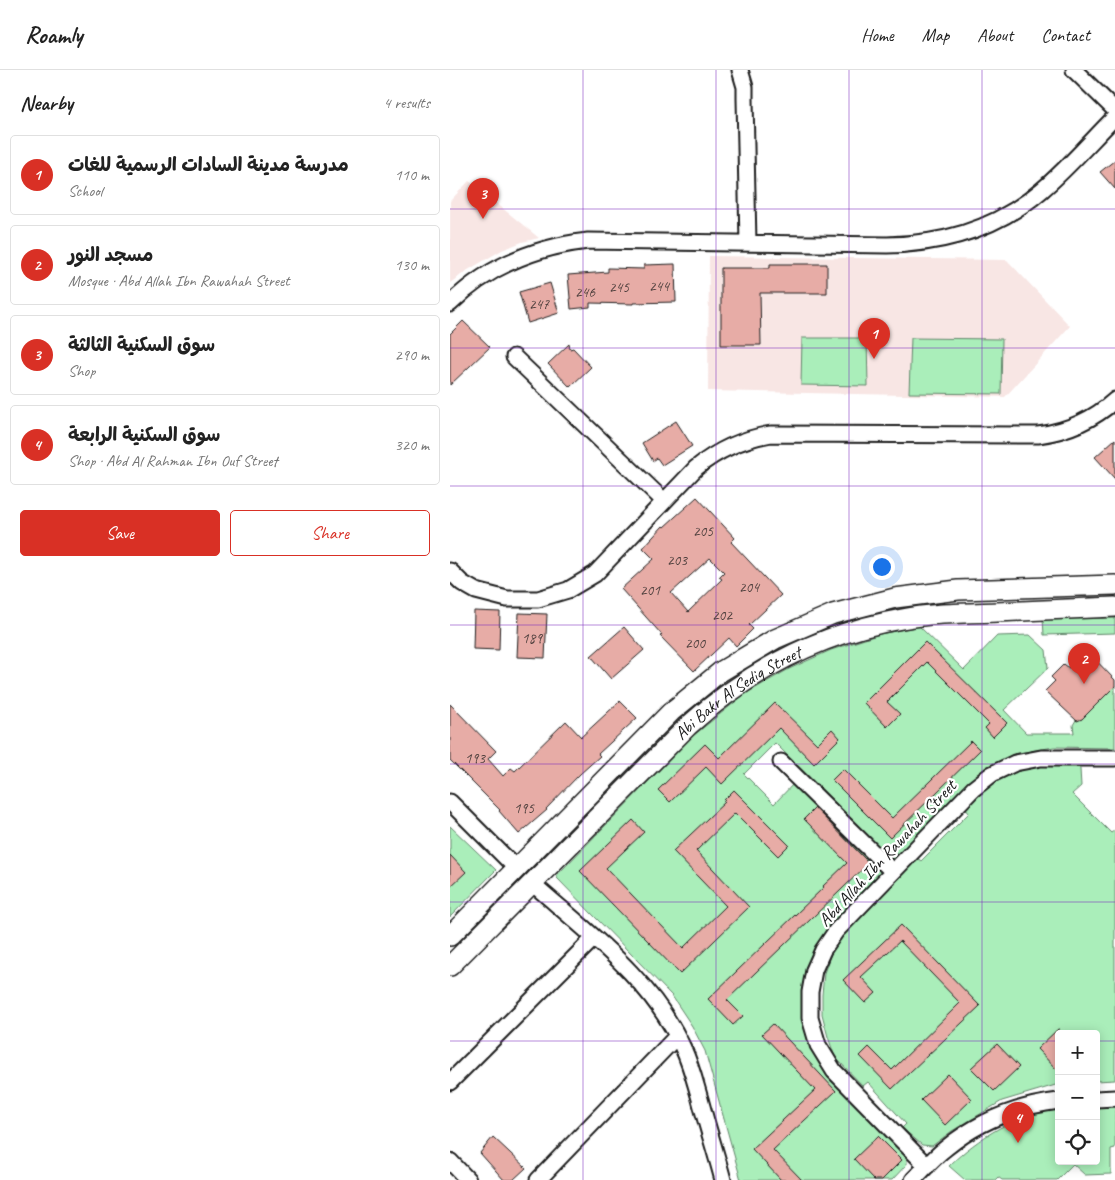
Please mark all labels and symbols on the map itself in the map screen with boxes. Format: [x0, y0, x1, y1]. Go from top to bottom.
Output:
pin: 3 [467, 178, 499, 219]
house number: 244 [649, 277, 670, 296]
house number: 245 [609, 278, 630, 297]
house number: 246 [575, 283, 596, 302]
house number: 247 [529, 295, 550, 314]
pin: 1 [858, 318, 890, 359]
house number: 205 [693, 522, 714, 541]
house number: 203 [667, 551, 688, 570]
your location [869, 554, 895, 580]
house number: 204 [739, 578, 760, 597]
house number: 201 [640, 581, 661, 600]
house number: 202 [712, 606, 733, 625]
house number: 189 [522, 629, 543, 648]
house number: 200 [685, 634, 706, 653]
street label: Abi Bakr Al Sediq Street [670, 640, 807, 744]
pin: 2 [1068, 643, 1100, 684]
house number: 193 [465, 749, 486, 768]
street label: Abd Allah Ibn Rawahah Street [813, 774, 962, 931]
house number: 195 [514, 799, 535, 818]
pin: 4 [1002, 1102, 1034, 1143]

